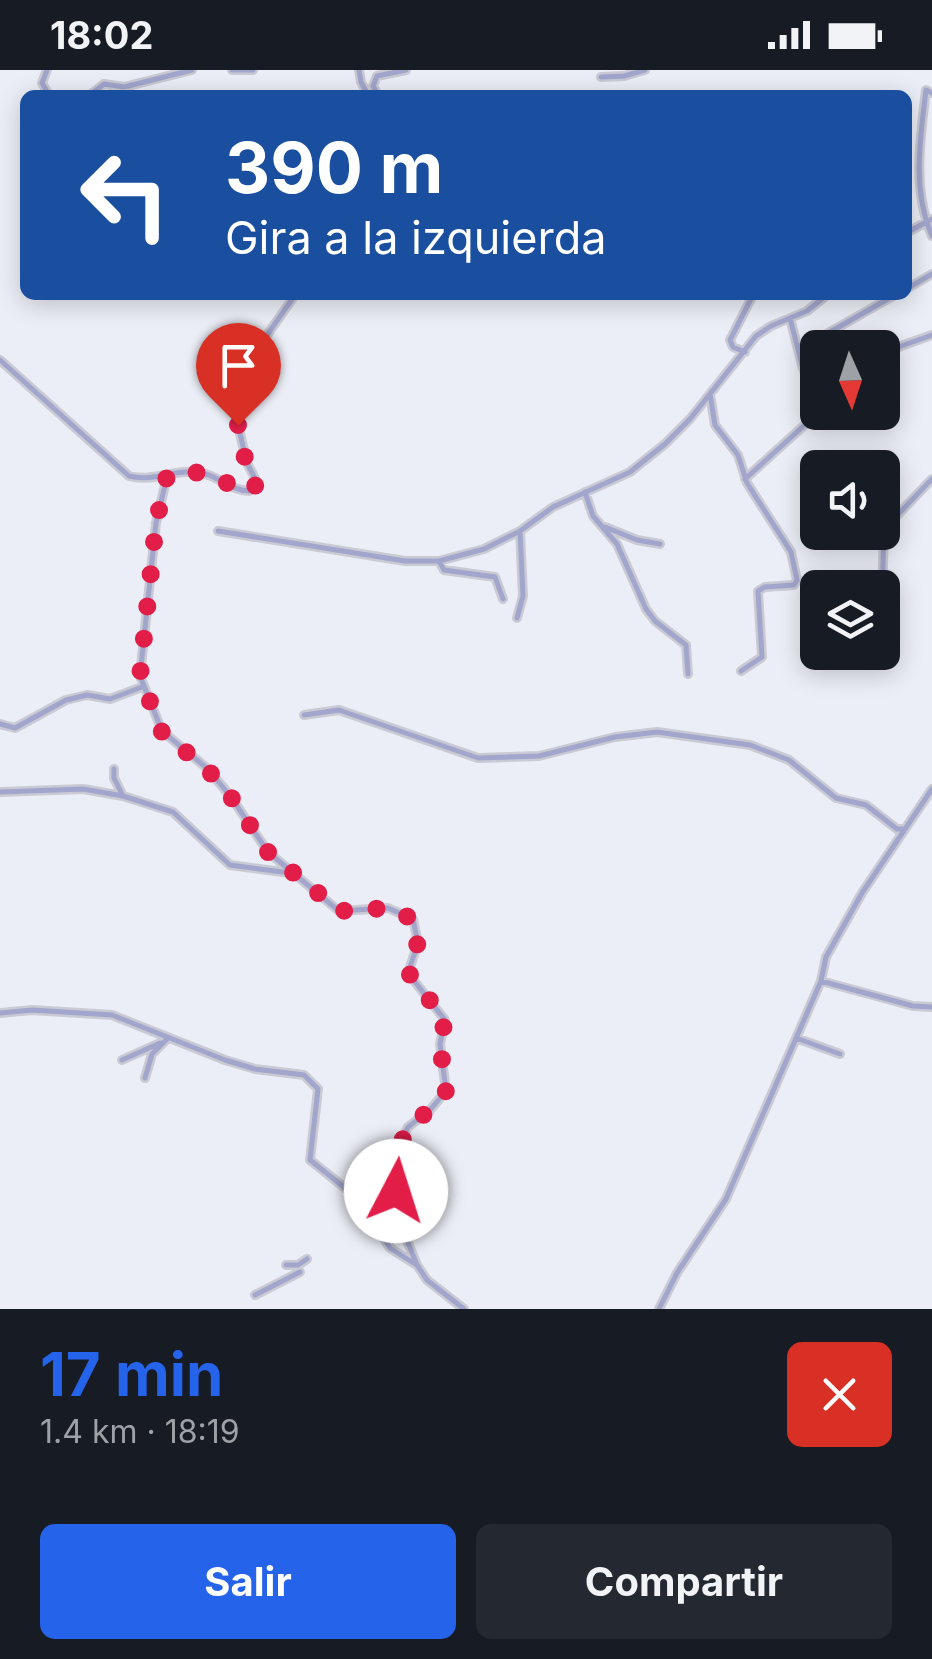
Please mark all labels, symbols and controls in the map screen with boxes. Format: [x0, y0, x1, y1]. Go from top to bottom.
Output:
text: 18:02 [50, 12, 153, 58]
text: 390 m [225, 125, 443, 210]
icon: left [60, 130, 190, 260]
text: Gira a la izquierda [225, 210, 607, 265]
pin [196, 323, 281, 426]
north arrow [800, 330, 900, 430]
map controls [800, 330, 900, 670]
icon: arrive [211, 338, 266, 393]
button: sound [800, 450, 900, 550]
button: layers [800, 570, 900, 670]
position arrow [344, 1139, 448, 1243]
text: 17 min [40, 1338, 223, 1410]
button: close [787, 1342, 892, 1447]
text: 1.4 km · 18:19 [40, 1412, 240, 1451]
button: Salir [40, 1524, 456, 1639]
button: Compartir [476, 1524, 892, 1639]

